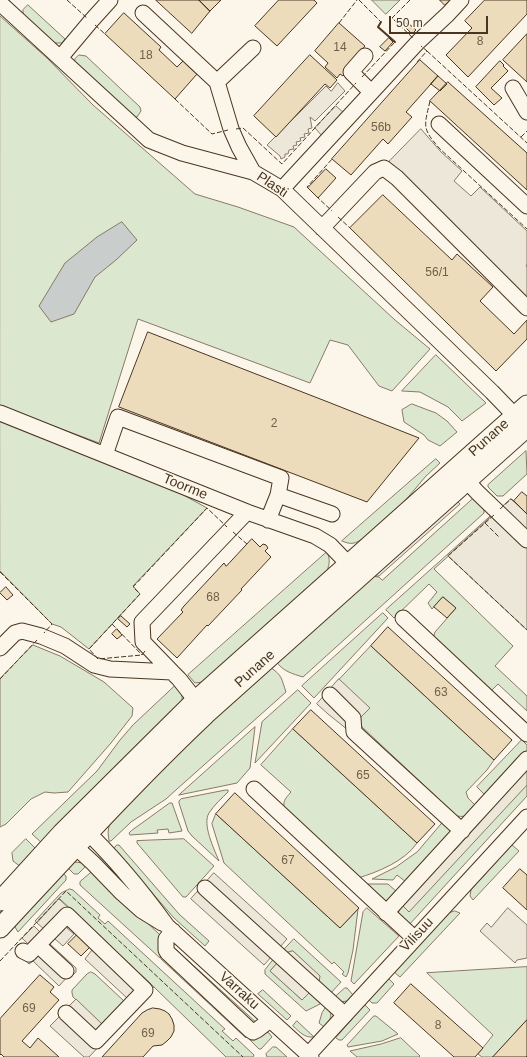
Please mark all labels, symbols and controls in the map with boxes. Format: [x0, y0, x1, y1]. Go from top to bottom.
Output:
scale bar [391, 8, 490, 34]
text: 50 m [396, 16, 423, 30]
house number: 8 [477, 35, 483, 49]
house number: 14 [333, 41, 347, 55]
house number: 18 [139, 49, 153, 63]
house number: 56b [371, 121, 391, 135]
street label: Plasti [253, 168, 291, 202]
house number: 56/1 [425, 266, 449, 280]
street label: Punane [465, 416, 513, 460]
house number: 2 [271, 417, 277, 431]
street label: Toorme [160, 470, 210, 504]
house number: 68 [206, 591, 220, 605]
street label: Punane [231, 647, 279, 691]
house number: 63 [434, 686, 448, 700]
house number: 65 [356, 769, 370, 783]
house number: 67 [281, 854, 295, 868]
street label: Vilisuu [397, 914, 437, 956]
street label: Varraku [216, 969, 262, 1013]
house number: 69 [22, 1002, 36, 1016]
house number: 8 [435, 1019, 441, 1033]
house number: 69 [141, 1027, 155, 1041]

